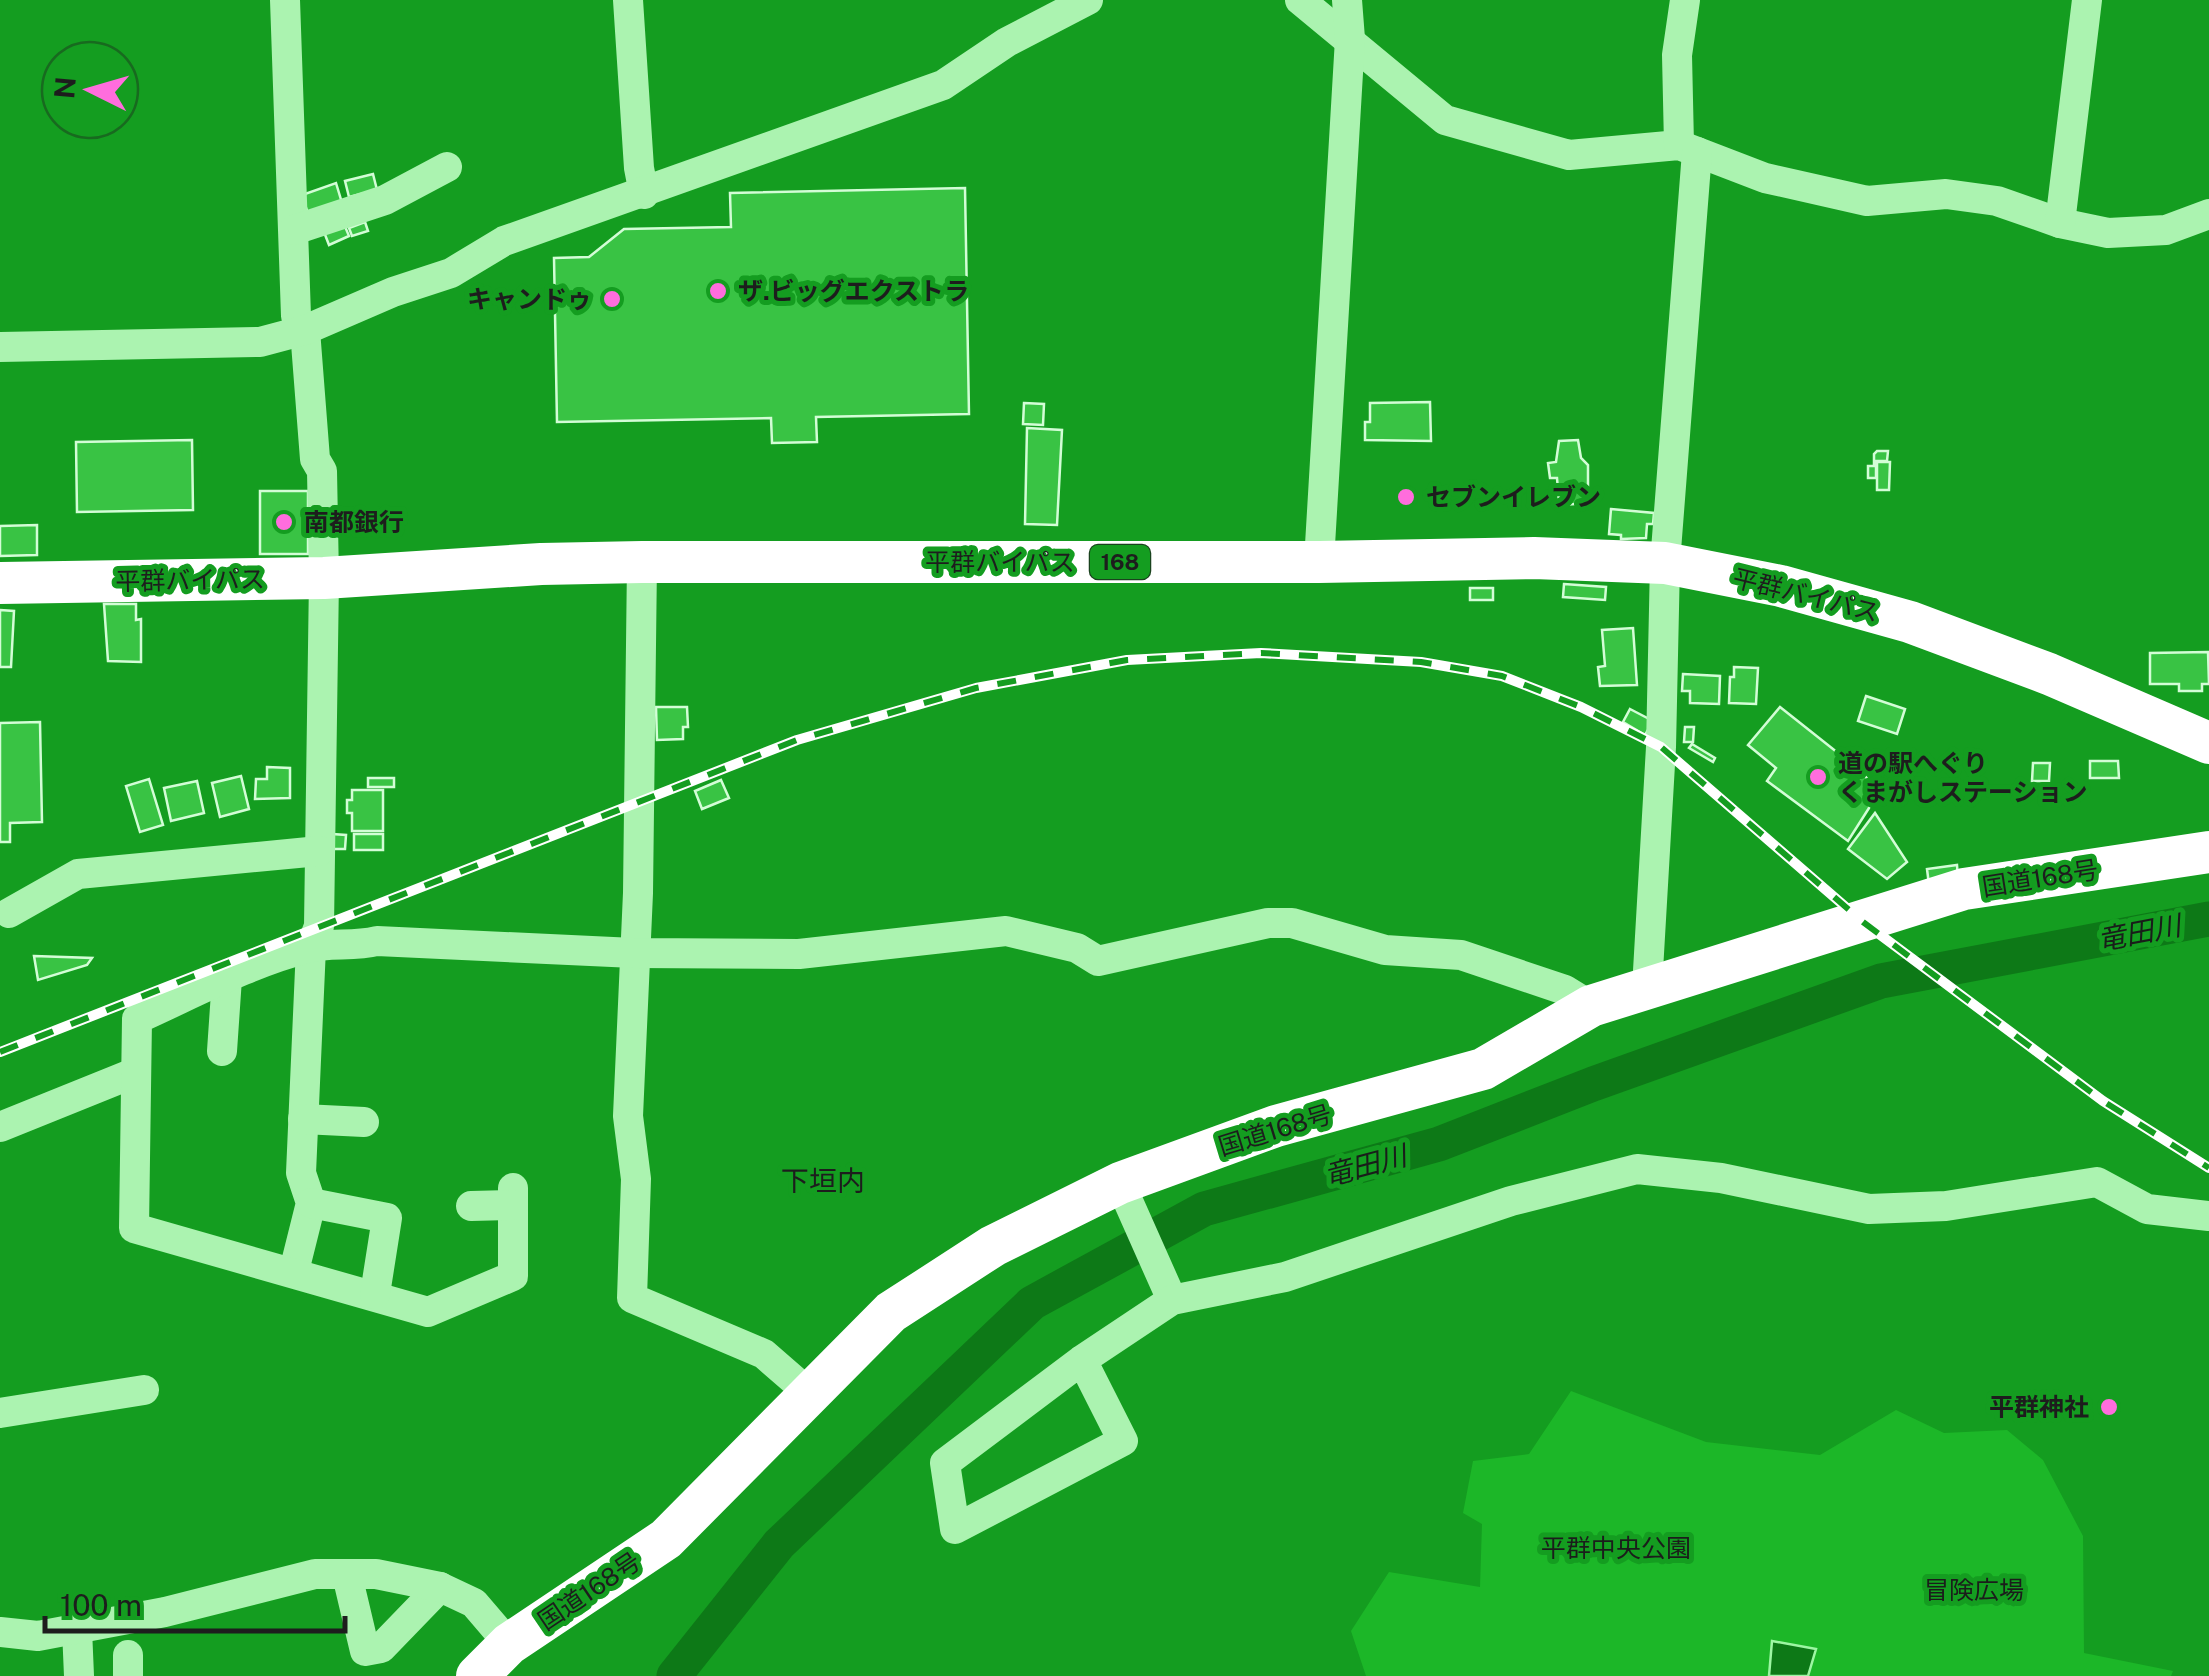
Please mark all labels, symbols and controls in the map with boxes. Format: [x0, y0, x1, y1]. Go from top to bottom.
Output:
north arrow [40, 40, 140, 140]
text: N [47, 75, 82, 100]
place label: ザ.ビッグエクストラ [738, 276, 969, 306]
marker: ザ.ビッグエクストラ [707, 280, 729, 302]
place label: キャンドゥ [467, 284, 592, 314]
marker: キャンドゥ [601, 288, 623, 310]
place label: セブンイレブン [1426, 482, 1601, 512]
marker: セブンイレブン [1395, 486, 1417, 508]
place label: 南都銀行 [304, 507, 404, 537]
marker: 南都銀行 [273, 511, 295, 533]
road number: 168 [1090, 545, 1150, 579]
street label: 平群バイパス [925, 547, 1075, 577]
street label: 平群バイパス [1730, 562, 1882, 628]
street label: 平群バイパス [115, 564, 265, 596]
place label: 道の駅へぐり くまがしステーション [1838, 748, 2088, 807]
marker: 道の駅へぐり くまがしステーション [1807, 766, 1829, 788]
street label: 国道168号 [1980, 854, 2100, 902]
water label: 竜田川 [2095, 907, 2186, 956]
street label: 国道168号 [1215, 1099, 1335, 1161]
water label: 竜田川 [1320, 1137, 1413, 1192]
district label: 下垣内 [781, 1164, 865, 1197]
place label: 平群神社 [1989, 1392, 2089, 1422]
marker: 平群神社 [2098, 1396, 2120, 1418]
park label: 平群中央公園 [1541, 1533, 1691, 1563]
street label: 国道168号 [532, 1546, 646, 1636]
scale bar [45, 1571, 345, 1633]
park label: 冒険広場 [1924, 1575, 2024, 1605]
text: 100 m [60, 1587, 142, 1623]

